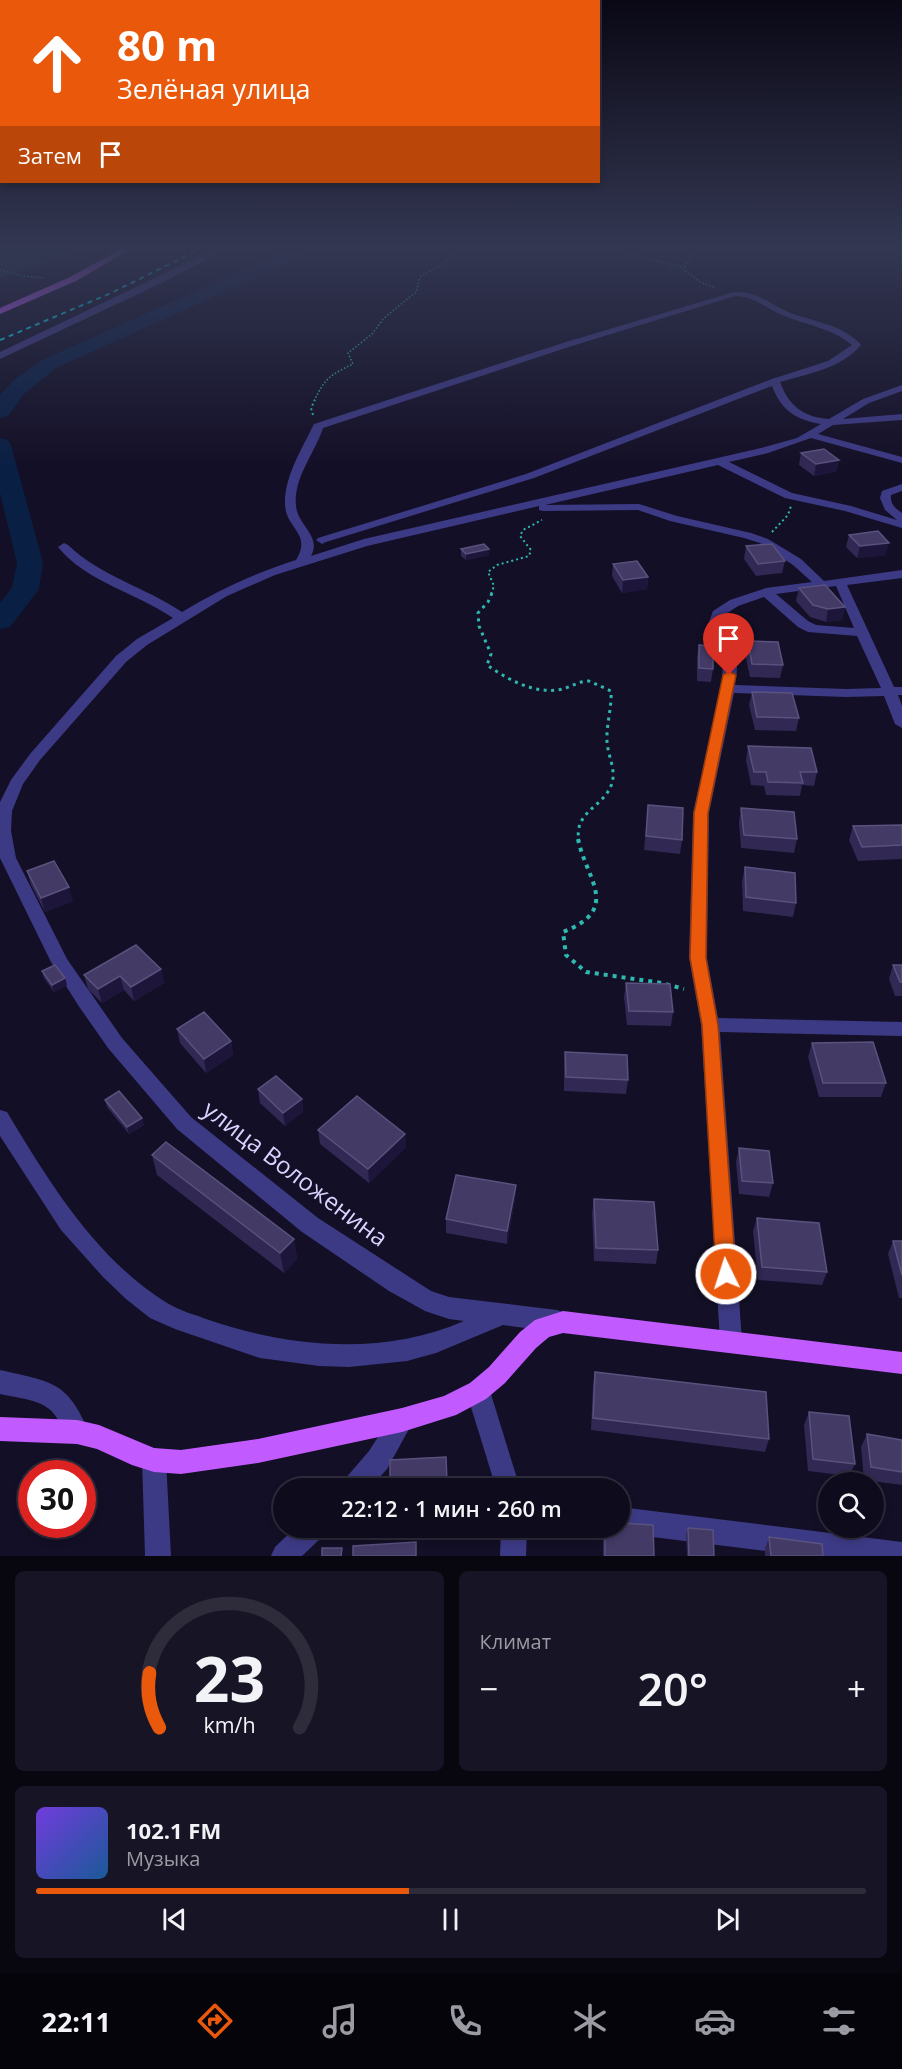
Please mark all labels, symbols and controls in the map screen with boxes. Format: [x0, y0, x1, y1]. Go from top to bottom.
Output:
text: 80 m [117, 16, 217, 73]
icon: ahead [18, 24, 96, 102]
text: Зелёная улица [117, 70, 311, 107]
icon: arrive [94, 138, 127, 171]
text: Затем [18, 140, 82, 170]
pin [703, 613, 754, 675]
icon: arrive [712, 622, 745, 655]
street label: улица Воложенина [197, 1092, 395, 1253]
position arrow [694, 1242, 758, 1306]
speed limit sign: 30 [18, 1460, 96, 1538]
map controls [818, 1472, 884, 1538]
button: search [818, 1472, 884, 1538]
text: 22:12 · 1 мин · 260 m [341, 1493, 562, 1523]
text: Климат [480, 1628, 551, 1655]
text: 23 [194, 1635, 265, 1720]
text: 20° [637, 1658, 708, 1719]
text: − [480, 1666, 498, 1711]
text: + [847, 1666, 866, 1711]
text: km/h [203, 1710, 255, 1739]
text: 102.1 FM [126, 1815, 221, 1845]
text: Музыка [126, 1845, 200, 1872]
icon: previous [158, 1903, 191, 1936]
icon: pause [434, 1903, 467, 1936]
icon: next [711, 1903, 744, 1936]
icon: directions [194, 2000, 236, 2042]
icon: music [319, 2000, 361, 2042]
icon: phone [444, 2000, 486, 2042]
icon: climate [569, 2000, 611, 2042]
icon: car [694, 2000, 736, 2042]
icon: filters [818, 2000, 860, 2042]
text: 22:11 [41, 2003, 111, 2040]

